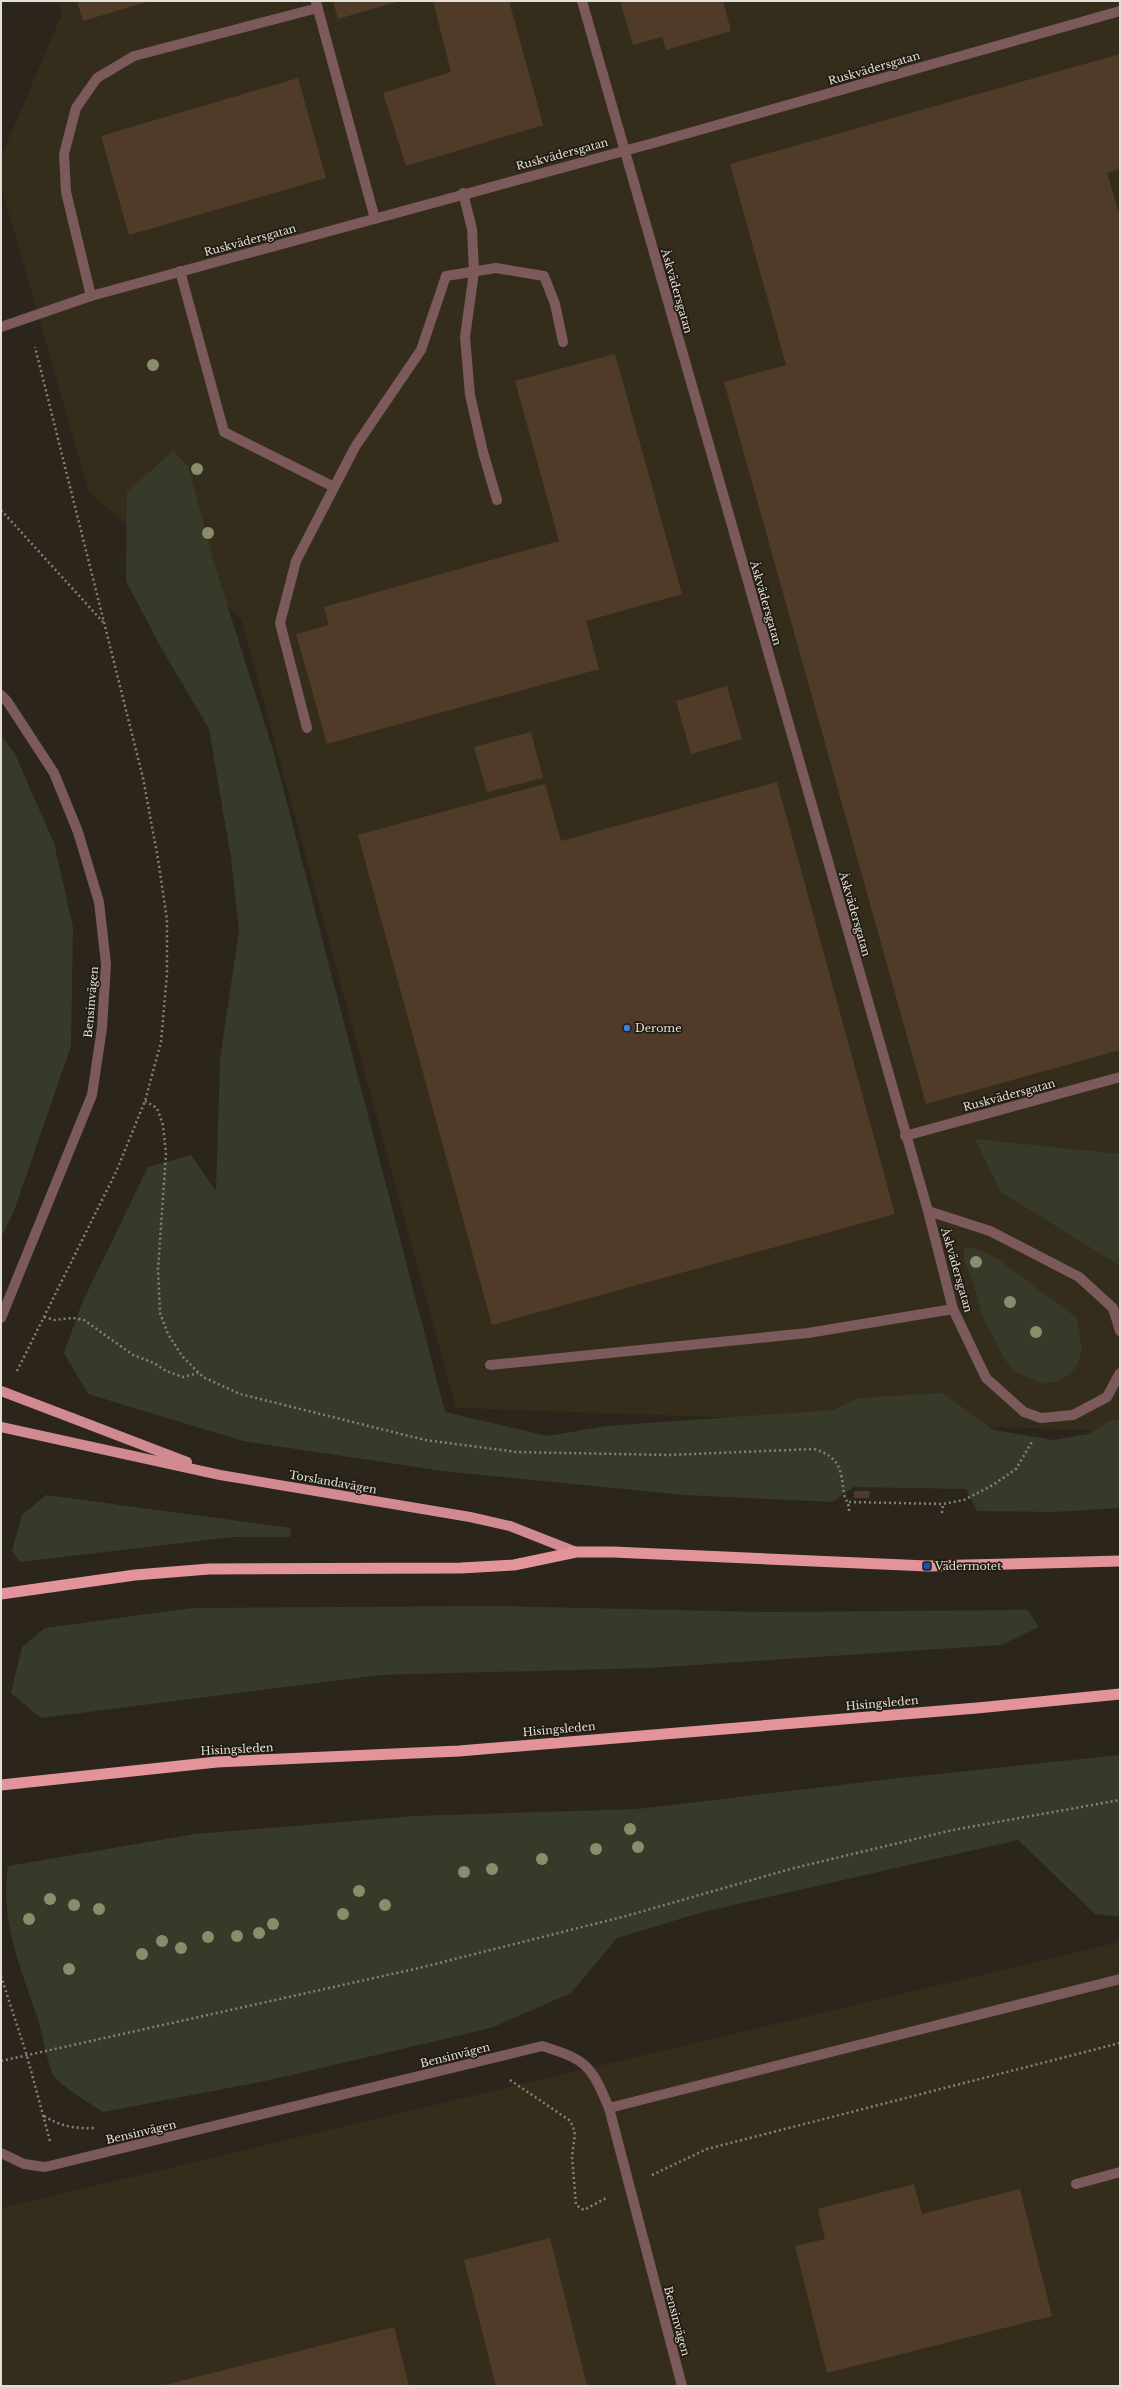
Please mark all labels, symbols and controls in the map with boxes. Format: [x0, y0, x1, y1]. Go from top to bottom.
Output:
street label: Ruskvädersgatan [826, 48, 922, 88]
street label: Ruskvädersgatan [514, 135, 610, 173]
street label: Ruskvädersgatan [202, 221, 298, 259]
street label: Åskvädersgatan [658, 246, 696, 335]
street label: Åskvädersgatan [747, 558, 785, 647]
street label: Åskvädersgatan [836, 869, 874, 958]
street label: Bensinvägen [81, 965, 101, 1038]
place label: Derome [635, 1021, 681, 1035]
marker: Derome [622, 1023, 632, 1033]
street label: Ruskvädersgatan [961, 1076, 1057, 1114]
street label: Åskvädersgatan [938, 1225, 976, 1314]
street label: Torslandavägen [288, 1467, 378, 1497]
place label: Vädermotet [934, 1559, 1002, 1573]
marker: Vädermotet [922, 1561, 932, 1571]
street label: Hisingsleden [845, 1693, 919, 1713]
street label: Hisingsleden [522, 1719, 596, 1739]
street label: Hisingsleden [200, 1740, 274, 1758]
street label: Bensinvägen [419, 2039, 492, 2070]
street label: Bensinvägen [105, 2117, 178, 2147]
street label: Bensinvägen [661, 2285, 693, 2358]

